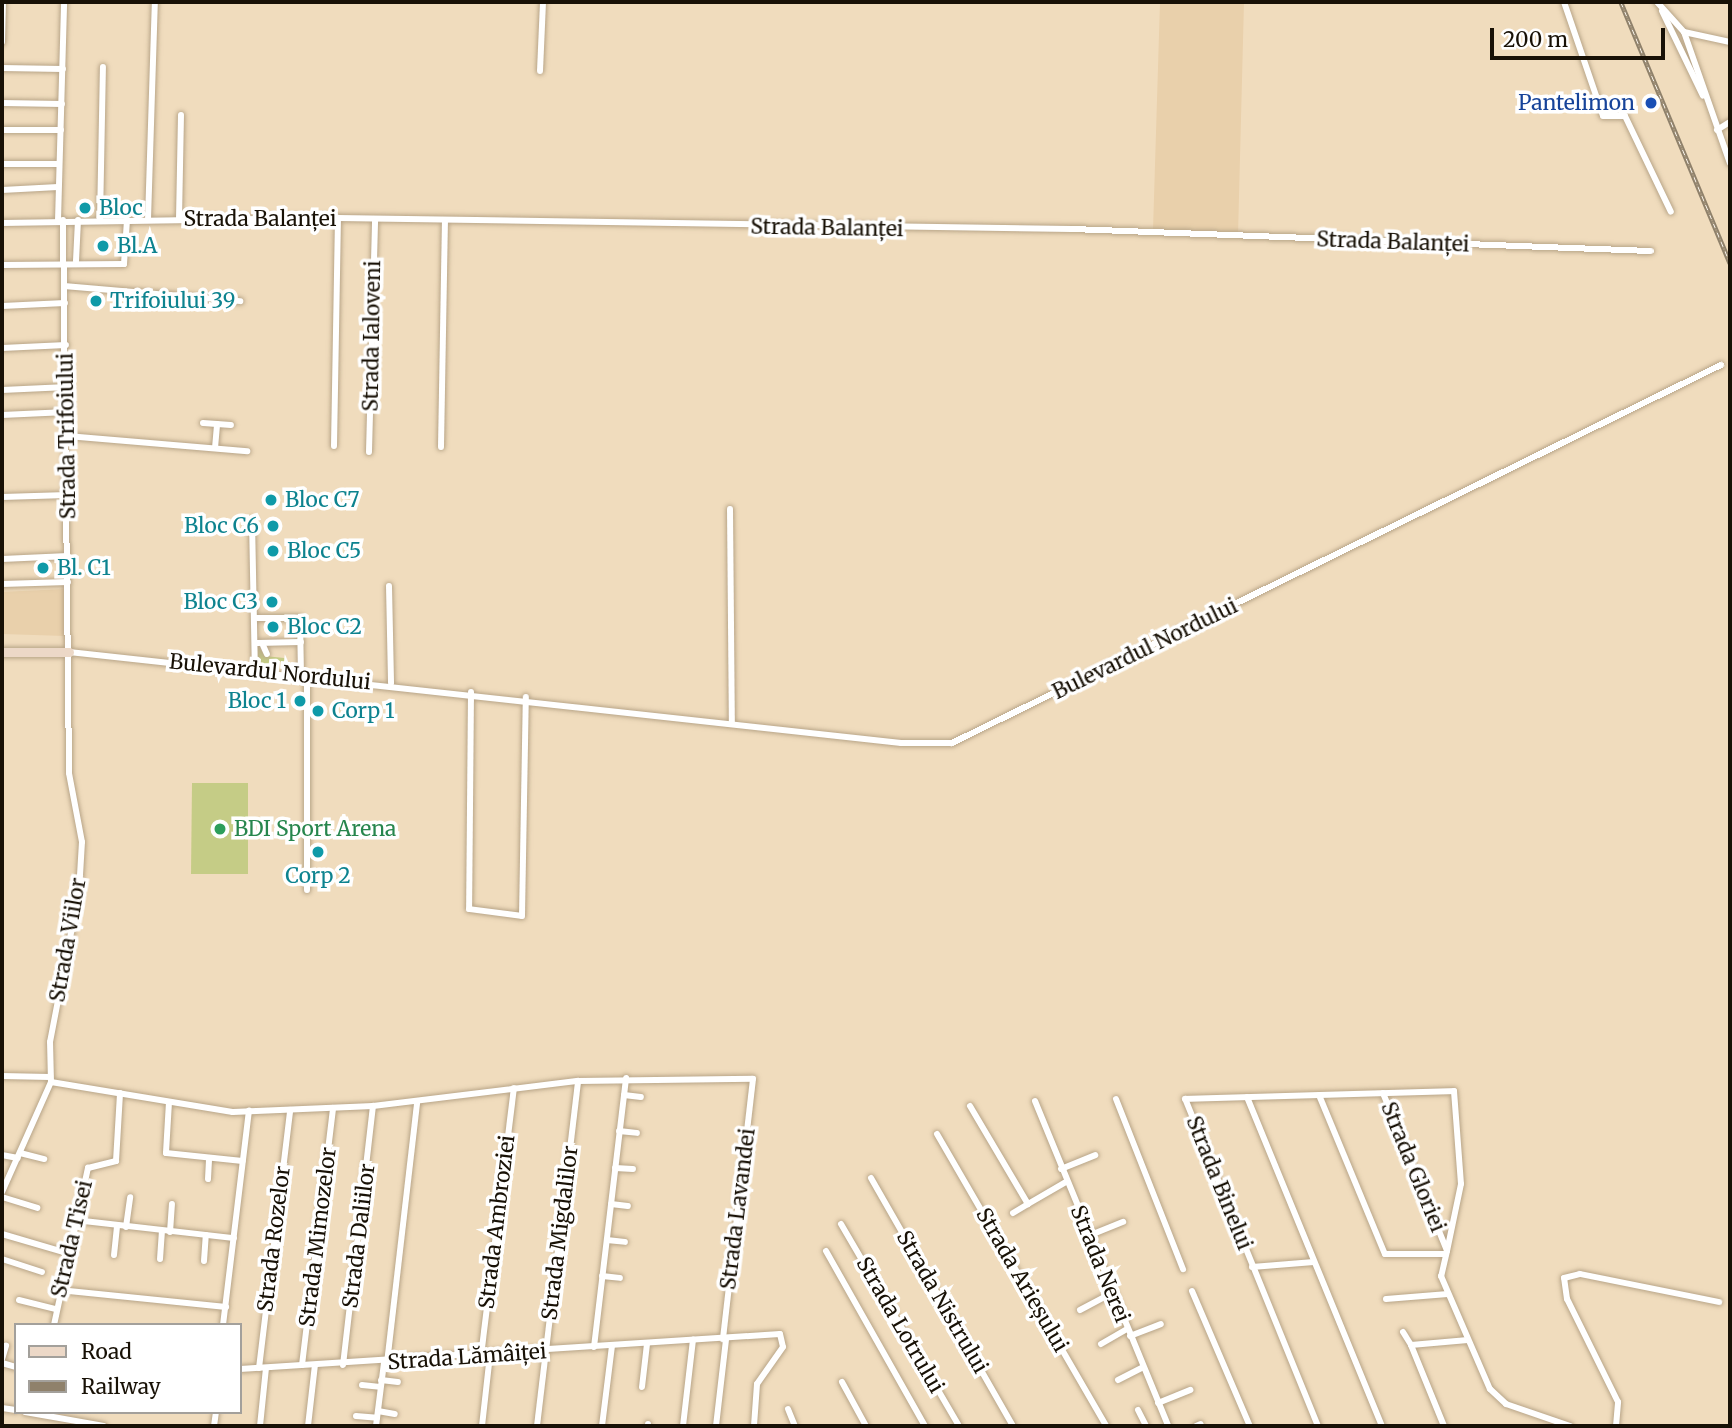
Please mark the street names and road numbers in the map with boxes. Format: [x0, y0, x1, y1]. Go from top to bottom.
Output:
street label: Strada Balanței [183, 206, 337, 232]
street label: Strada Balanței [750, 214, 904, 242]
street label: Strada Balanței [1316, 227, 1470, 257]
street label: Strada Ialoveni [358, 260, 386, 412]
street label: Strada Trifoiului [53, 352, 81, 520]
street label: Bulevardul Nordului [1048, 593, 1242, 705]
street label: Bulevardul Nordului [168, 649, 372, 695]
street label: Strada Viilor [45, 876, 91, 1004]
street label: Strada Gloriei [1375, 1098, 1451, 1236]
street label: Strada Binelui [1181, 1112, 1257, 1254]
street label: Strada Lavandei [716, 1127, 760, 1291]
street label: Strada Ambroziei [474, 1134, 520, 1310]
street label: Strada Migdalilor [537, 1144, 583, 1322]
street label: Strada Mimozelor [294, 1146, 342, 1328]
street label: Strada Daliilor [338, 1162, 380, 1310]
street label: Strada Rozelor [253, 1164, 295, 1314]
street label: Strada Tisei [46, 1178, 98, 1300]
street label: Strada Nerei [1065, 1202, 1135, 1326]
street label: Strada Arieșului [971, 1204, 1073, 1356]
street label: Strada Nistrului [891, 1226, 993, 1378]
street label: Strada Lotrului [851, 1253, 949, 1397]
street label: Strada Lămâiței [387, 1339, 547, 1375]

